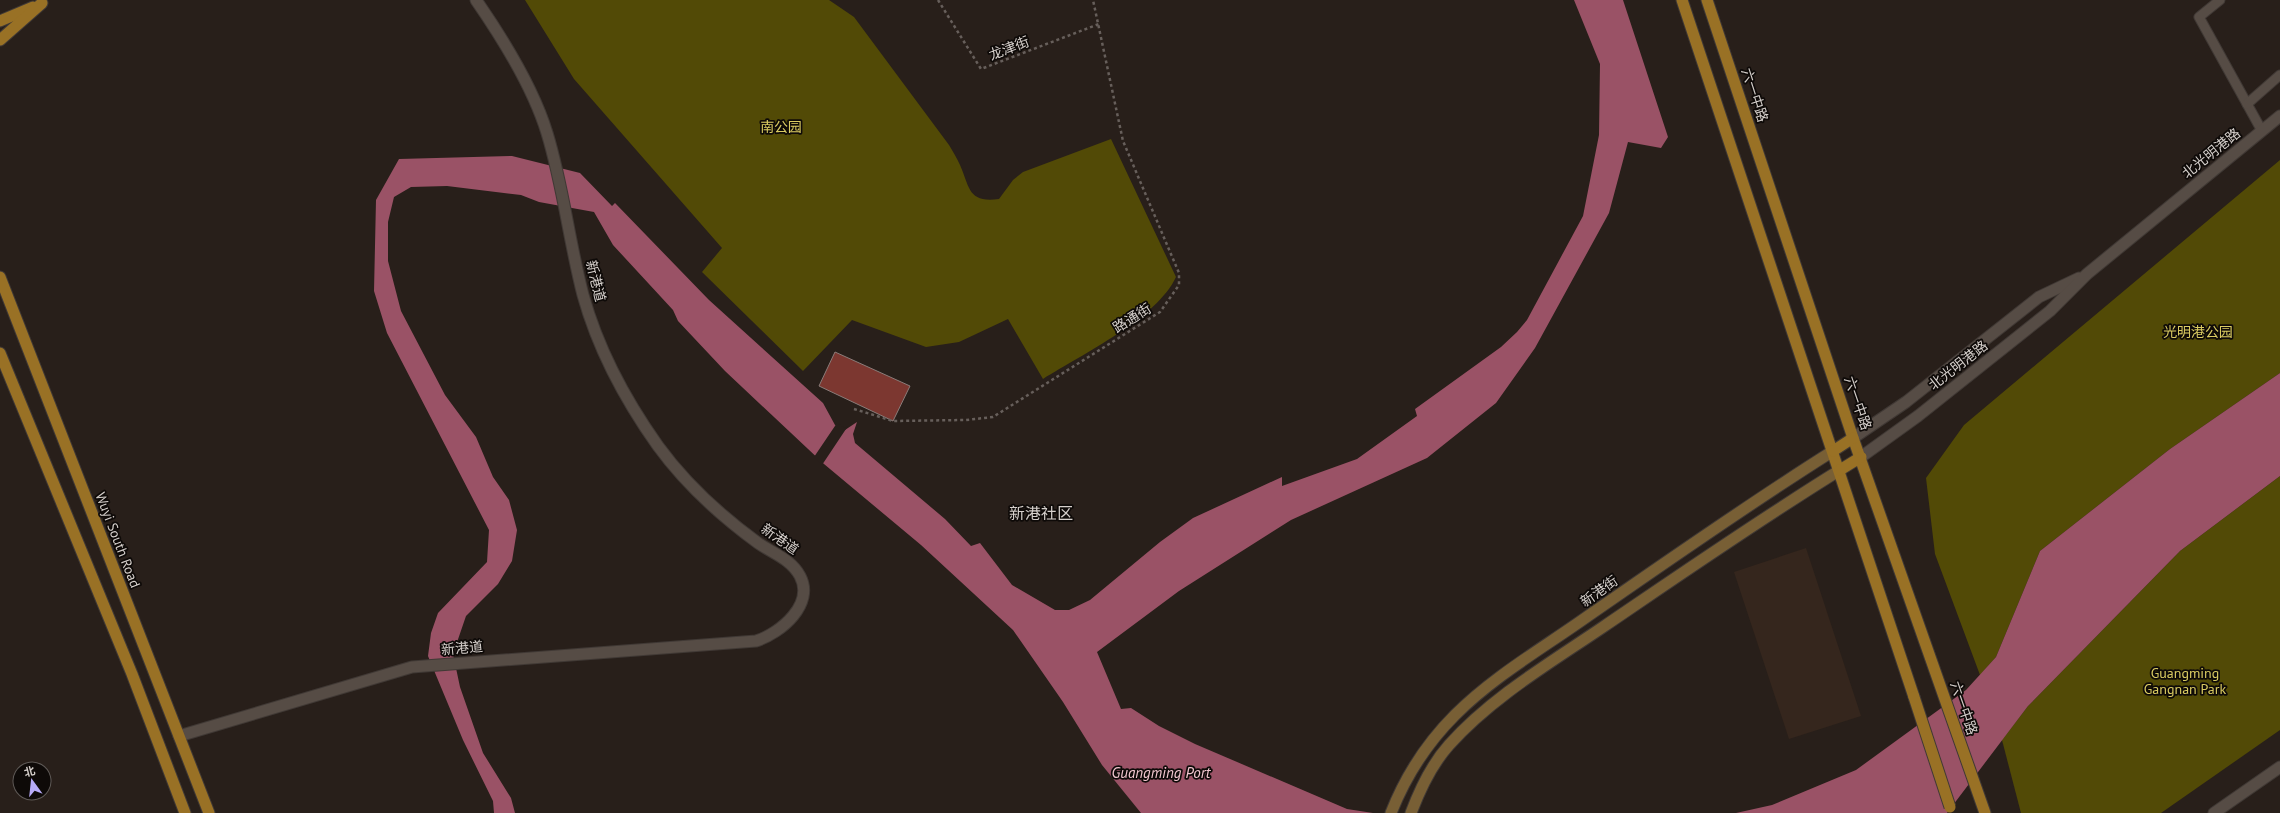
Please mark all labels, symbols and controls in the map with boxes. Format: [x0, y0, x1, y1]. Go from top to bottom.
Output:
street label: 龙津街 [986, 32, 1032, 64]
street label: 六一中路 [1738, 66, 1772, 124]
park label: 南公园 [760, 118, 802, 136]
street label: 北光明港路 [2178, 124, 2244, 182]
street label: 新港道 [582, 258, 610, 304]
street label: 路通街 [1109, 299, 1155, 337]
park label: 光明港公园 [2163, 323, 2233, 341]
street label: 北光明港路 [1925, 336, 1991, 394]
street label: 六一中路 [1840, 374, 1876, 432]
street label: Wuyi South Road [92, 490, 144, 590]
district label: 新港社区 [1009, 503, 1073, 523]
street label: 新港道 [758, 520, 802, 558]
street label: 新港街 [1577, 572, 1621, 610]
street label: 新港道 [440, 637, 484, 659]
park label: Guangming Gangnan Park [2144, 664, 2227, 698]
street label: 六一中路 [1946, 679, 1982, 737]
north arrow [12, 761, 52, 801]
text: 北 [22, 763, 37, 780]
water label: Guangming Port [1112, 763, 1212, 782]

